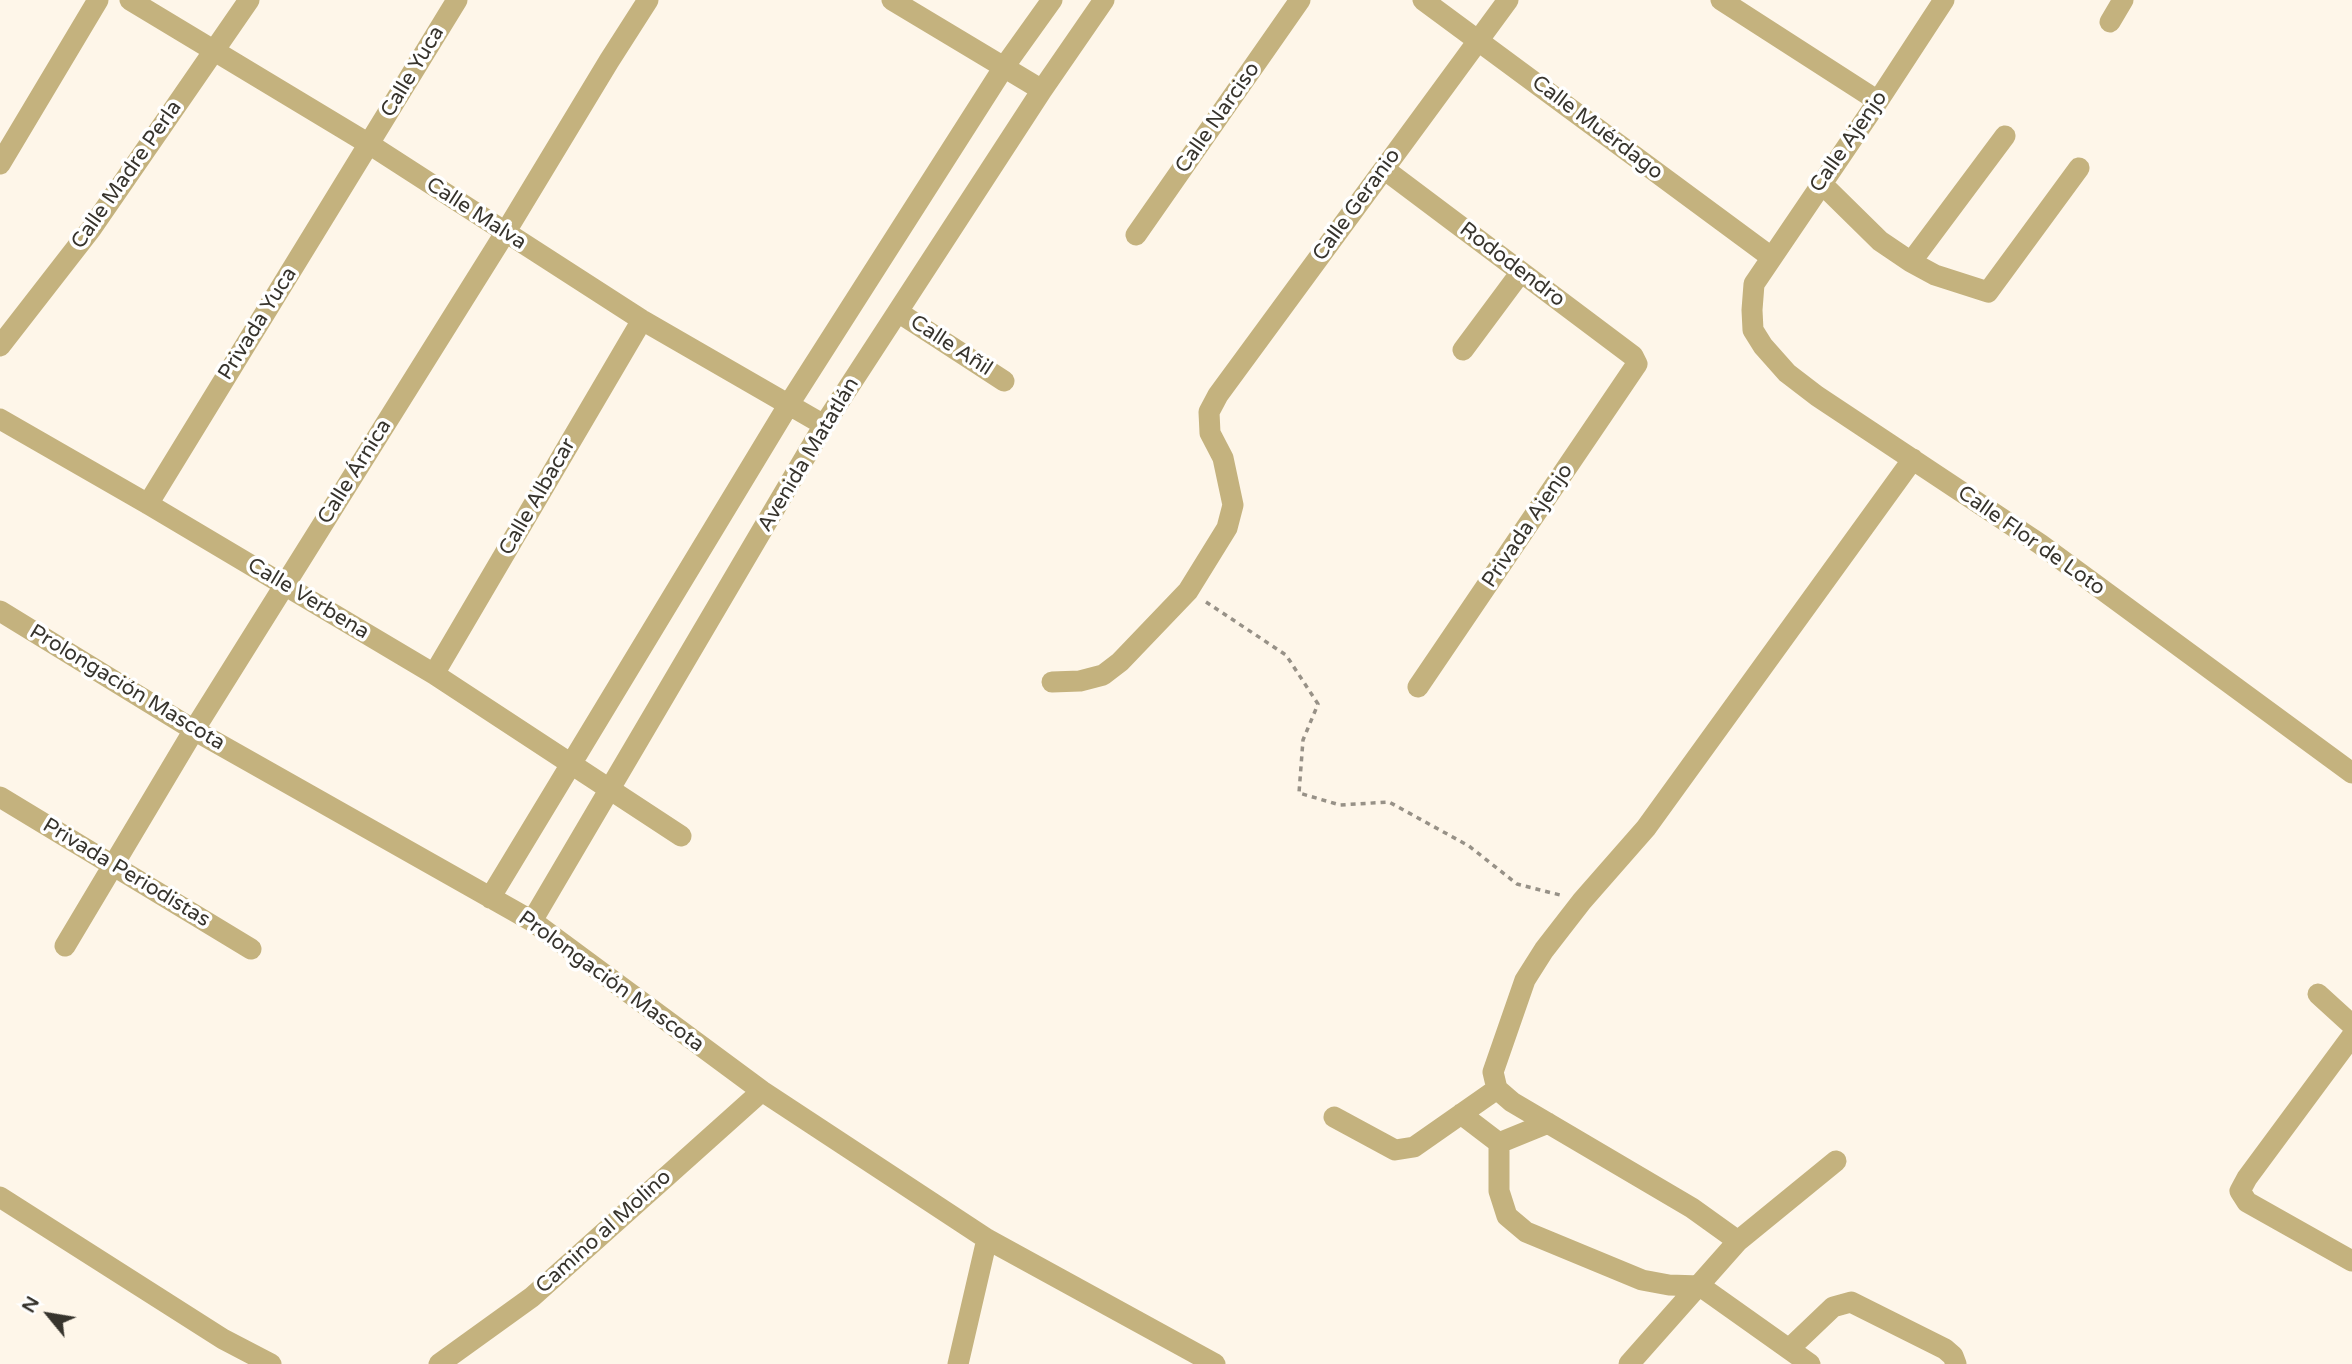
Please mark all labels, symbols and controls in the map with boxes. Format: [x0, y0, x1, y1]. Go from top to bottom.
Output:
street label: Calle Yuca [376, 22, 450, 122]
street label: Calle Narciso [1170, 58, 1266, 178]
street label: Calle Muérdago [1526, 70, 1668, 186]
street label: Calle Ajenjo [1805, 87, 1893, 197]
street label: Calle Madre Perla [66, 96, 188, 254]
street label: Calle Geranio [1308, 144, 1406, 266]
street label: Calle Malva [421, 172, 531, 256]
street label: Rododendro [1454, 217, 1570, 313]
street label: Privada Yuca [213, 263, 303, 385]
street label: Calle Añil [905, 310, 997, 382]
street label: Avenida Matatlán [753, 373, 865, 537]
street label: Calle Árnica [313, 415, 397, 529]
street label: Calle Albacar [494, 434, 582, 560]
street label: Privada Ajenjo [1477, 459, 1579, 593]
street label: Calle Flor de Loto [1952, 481, 2110, 601]
street label: Calle Verbena [243, 553, 373, 645]
street label: Prolongación Mascota [25, 620, 229, 756]
street label: Privada Periodistas [38, 813, 214, 933]
street label: Prolongación Mascota [513, 906, 709, 1058]
street label: Camino al Molino [531, 1165, 677, 1299]
north arrow [14, 1280, 84, 1350]
text: N [17, 1292, 44, 1317]

